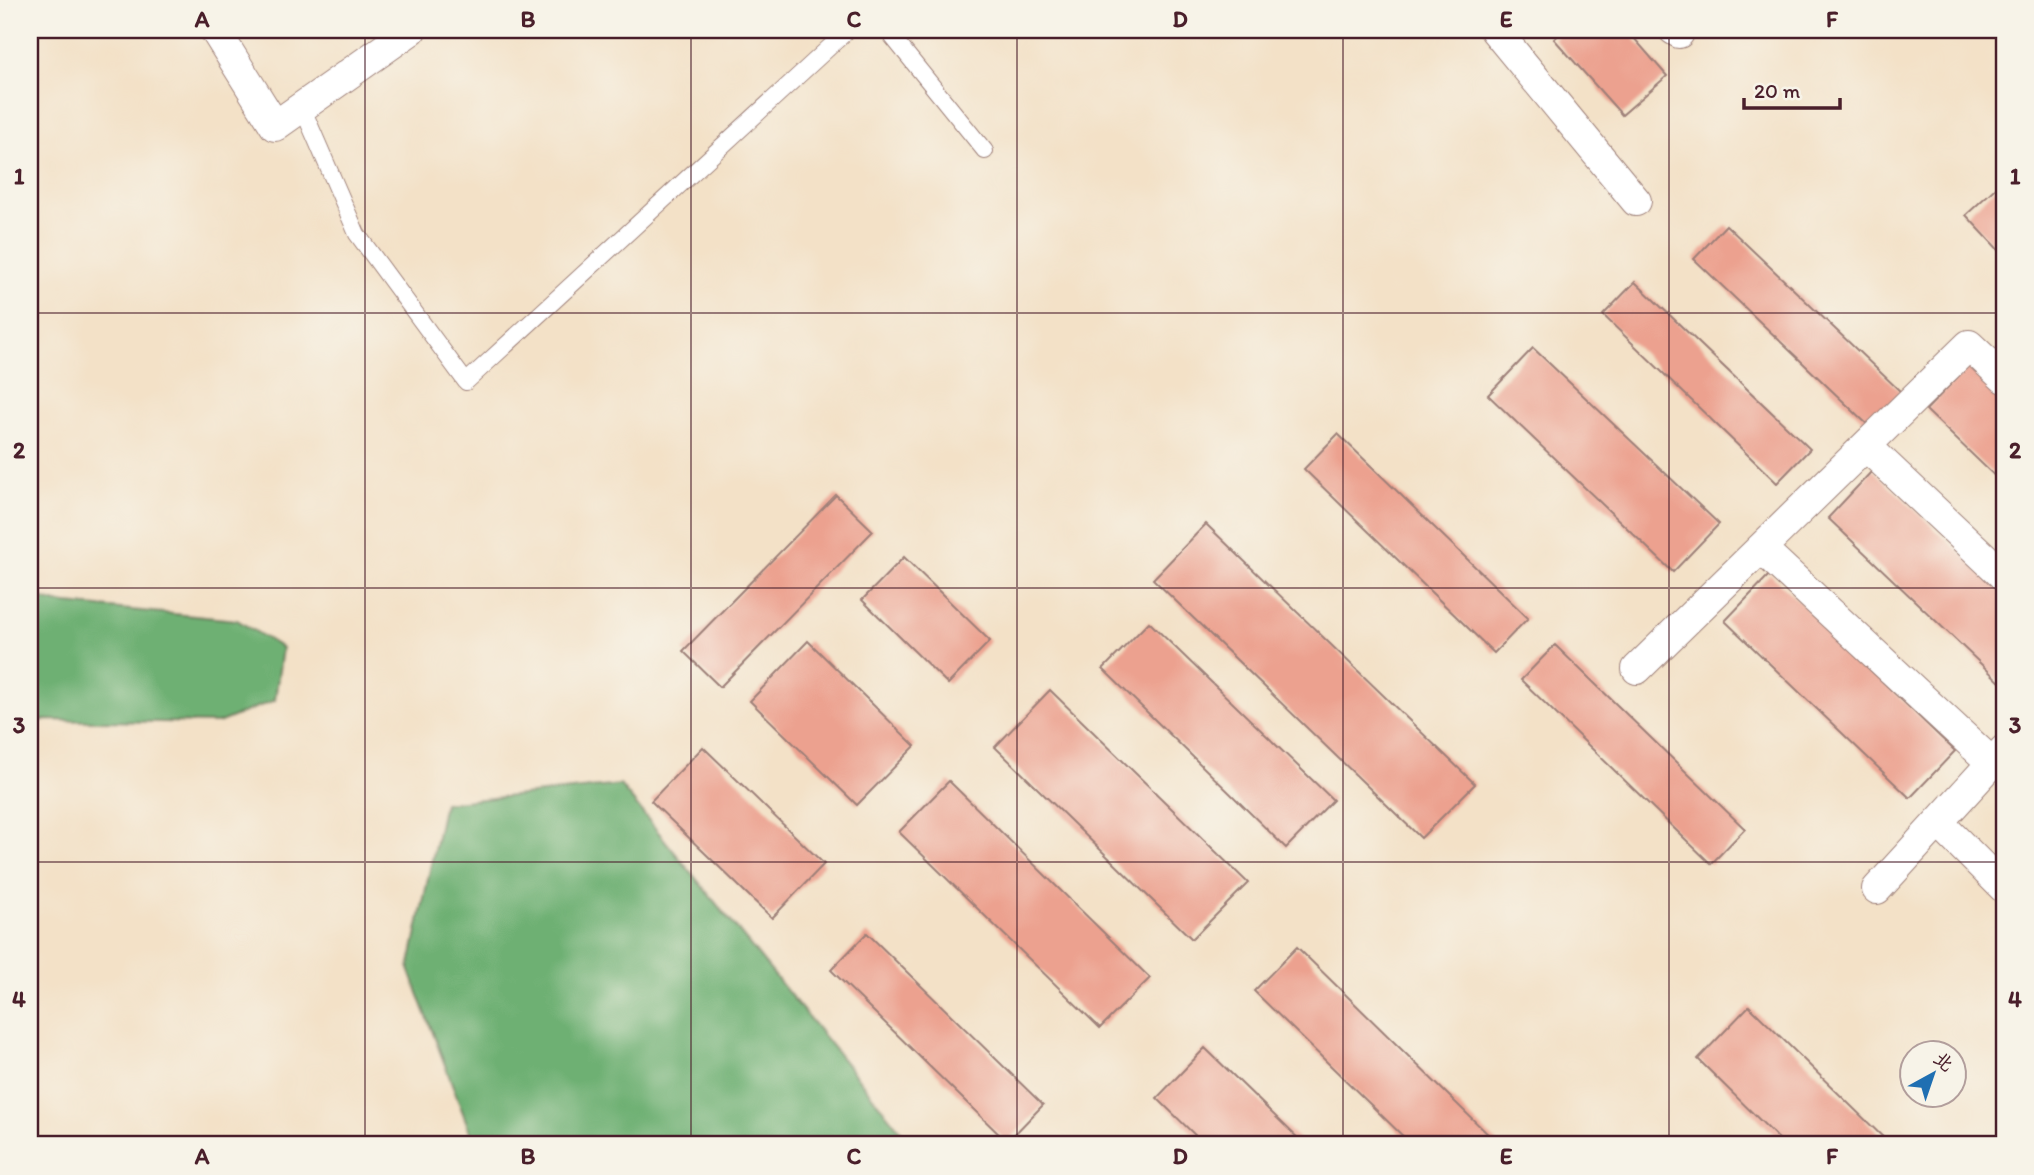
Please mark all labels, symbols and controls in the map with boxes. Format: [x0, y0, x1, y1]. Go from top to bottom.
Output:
text: A [194, 5, 210, 33]
text: B [521, 5, 536, 33]
text: C [847, 5, 862, 33]
text: D [1172, 5, 1188, 33]
text: E [1500, 5, 1513, 33]
text: F [1826, 5, 1839, 33]
scale bar [1744, 66, 1840, 110]
text: 20 m [1754, 78, 1801, 103]
text: 1 [14, 162, 25, 190]
text: 1 [2010, 162, 2021, 190]
text: 2 [13, 436, 26, 464]
text: 2 [2009, 436, 2022, 464]
text: 3 [13, 711, 26, 739]
text: 3 [2009, 711, 2022, 739]
text: 4 [12, 985, 26, 1013]
text: 4 [2008, 985, 2022, 1013]
north arrow [1898, 1038, 1968, 1108]
text: 北 [1929, 1046, 1958, 1076]
text: A [194, 1142, 210, 1170]
text: B [521, 1142, 536, 1170]
text: C [847, 1142, 862, 1170]
text: D [1172, 1142, 1188, 1170]
text: E [1500, 1142, 1513, 1170]
text: F [1826, 1142, 1839, 1170]

